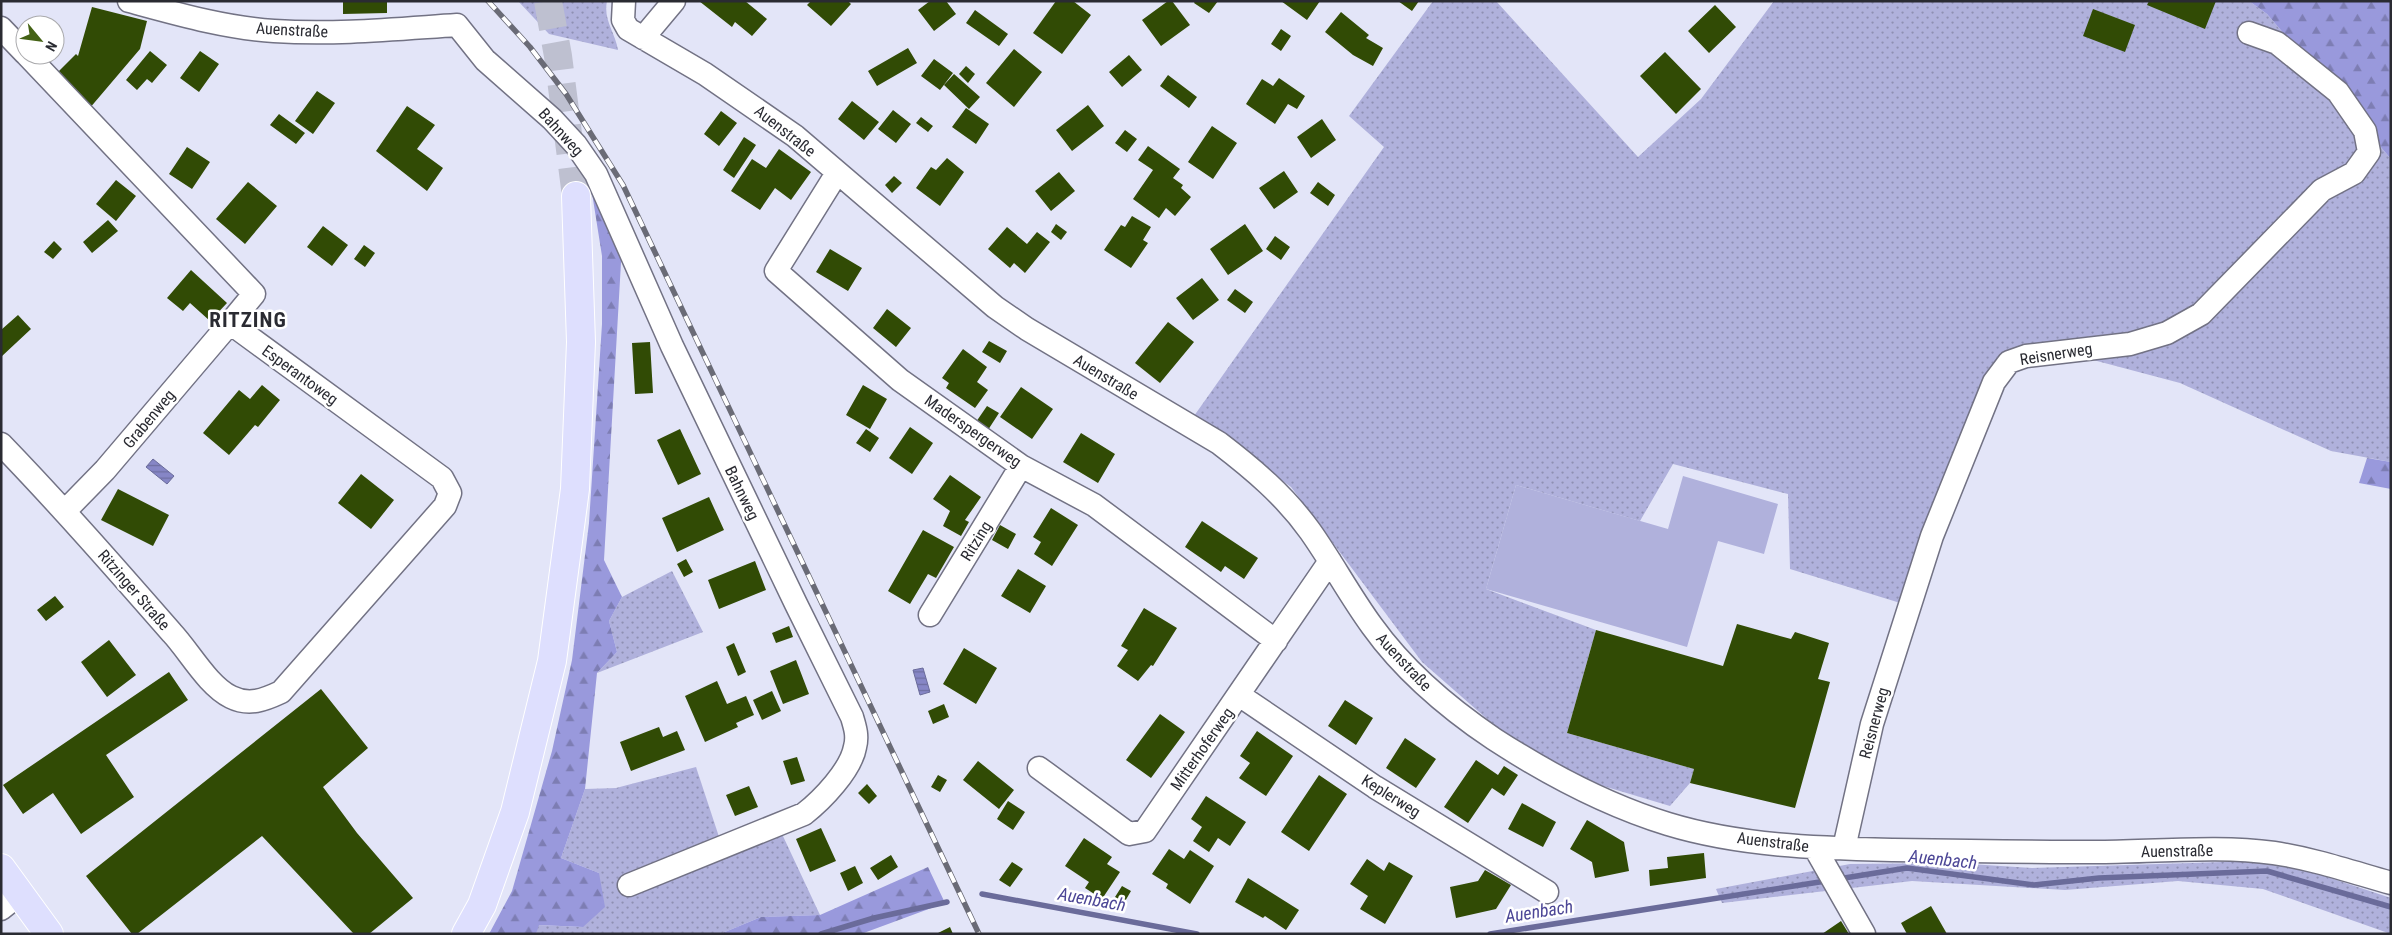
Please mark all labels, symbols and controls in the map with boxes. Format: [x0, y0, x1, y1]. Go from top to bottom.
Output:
north arrow [15, 15, 65, 65]
street label: Auenstraße [255, 19, 329, 41]
text: N [42, 39, 60, 54]
street label: Auenstraße [751, 101, 819, 161]
street label: Bahnweg [535, 104, 587, 160]
district label: RITZING [209, 308, 287, 332]
street label: Reisnerweg [2018, 339, 2094, 369]
street label: Esperantoweg [258, 341, 342, 409]
street label: Auenstraße [1070, 350, 1142, 404]
street label: Grabenweg [119, 386, 179, 452]
street label: Maderspergerweg [921, 391, 1025, 471]
street label: Bahnweg [721, 463, 763, 523]
street label: Ritzing [956, 518, 996, 564]
street label: Ritzinger Straße [94, 546, 174, 634]
street label: Auenstraße [1372, 629, 1436, 695]
street label: Reisnerweg [1855, 685, 1893, 761]
street label: Mitterhoferweg [1167, 704, 1237, 794]
street label: Keplerweg [1358, 770, 1424, 822]
street label: Auenstraße [1736, 828, 1810, 856]
street label: Auenstraße [2141, 841, 2213, 861]
water label: Auenbach [1907, 845, 1978, 873]
water label: Auenbach [1055, 883, 1128, 915]
water label: Auenbach [1503, 895, 1574, 927]

